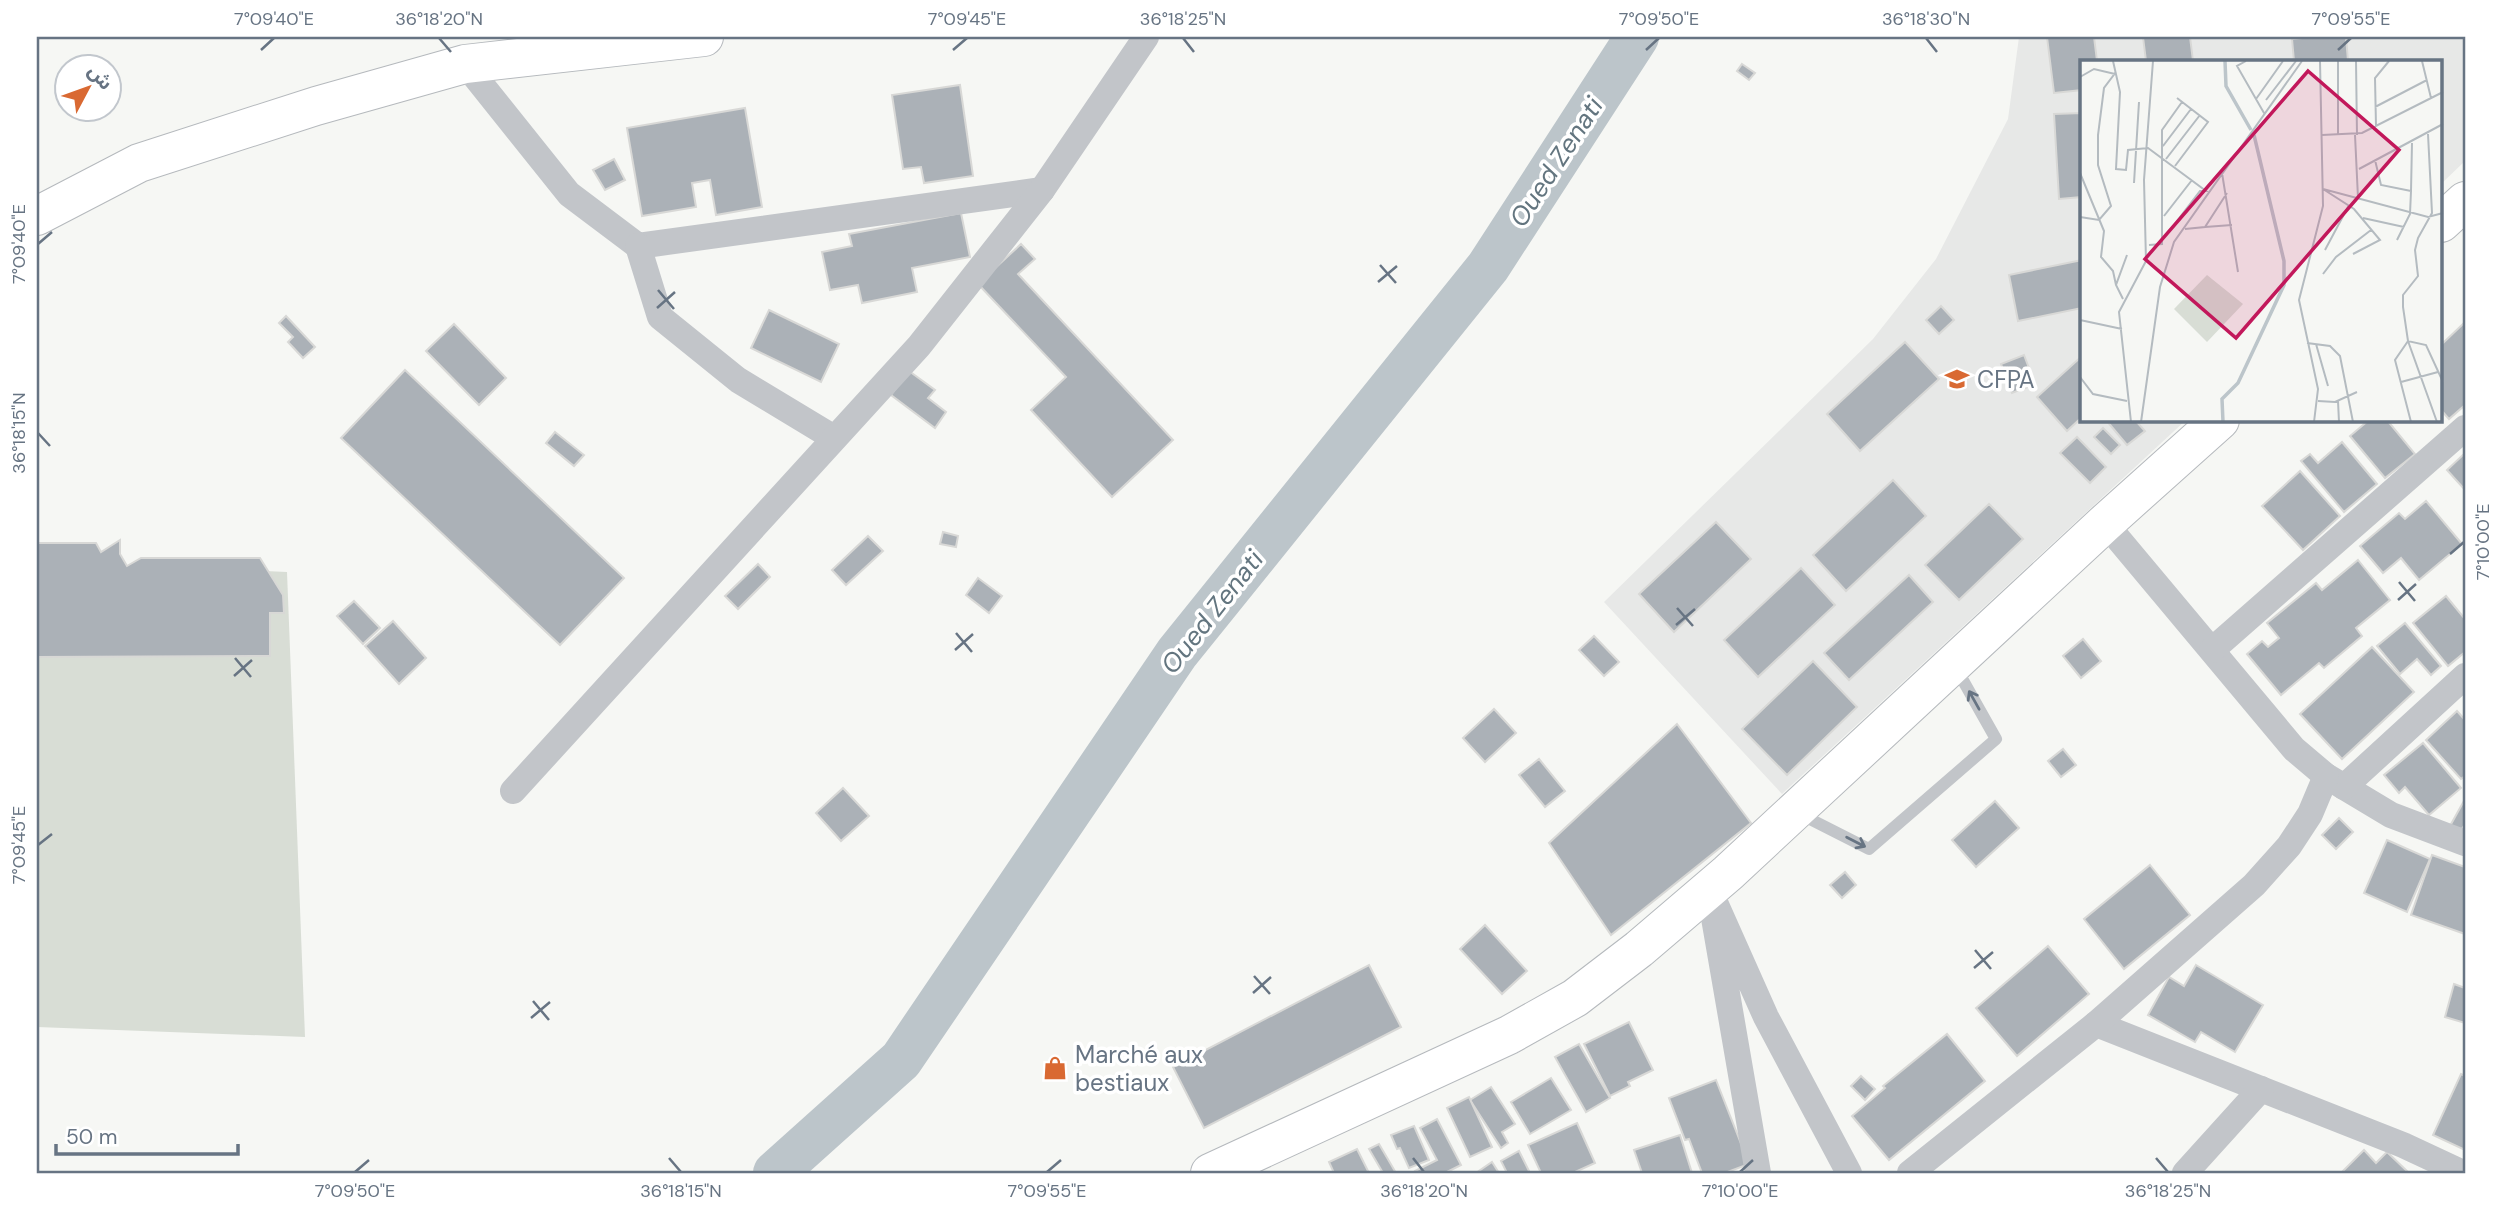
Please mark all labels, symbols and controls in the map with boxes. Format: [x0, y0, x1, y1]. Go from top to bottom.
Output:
text: 7°09'40"E [234, 7, 314, 31]
text: 36°18'20"N [395, 7, 483, 31]
text: 7°09'45"E [928, 7, 1006, 31]
text: 36°18'25"N [1140, 7, 1226, 31]
text: 7°09'50"E [1619, 7, 1699, 31]
text: 36°18'30"N [1882, 7, 1970, 31]
text: 7°09'55"E [2312, 7, 2390, 31]
north arrow [52, 52, 122, 122]
text: ش [82, 59, 118, 95]
inset map [2080, 60, 2442, 422]
water label: Oued Zenati [1501, 90, 1611, 233]
text: 7°09'40"E [7, 204, 31, 284]
place label: CFPA [1977, 364, 2035, 395]
school or university icon: CFPA [1943, 365, 1971, 393]
text: 36°18'15"N [7, 392, 31, 474]
text: 7°10'00"E [2471, 504, 2495, 580]
water label: Oued Zenati [1153, 543, 1271, 681]
one-way arrow [1967, 690, 1980, 711]
text: 7°09'45"E [7, 806, 31, 884]
one-way arrow [1845, 835, 1865, 849]
place label: Marché aux bestiaux [1075, 1039, 1203, 1098]
shop icon: Marché aux bestiaux [1041, 1054, 1069, 1082]
scale bar [56, 1112, 238, 1156]
text: 50 m [66, 1123, 117, 1151]
text: 7°09'50"E [315, 1179, 395, 1203]
text: 36°18'15"N [640, 1179, 722, 1203]
text: 7°09'55"E [1008, 1179, 1086, 1203]
text: 36°18'20"N [1380, 1179, 1468, 1203]
text: 7°10'00"E [1702, 1179, 1778, 1203]
text: 36°18'25"N [2125, 1179, 2211, 1203]

